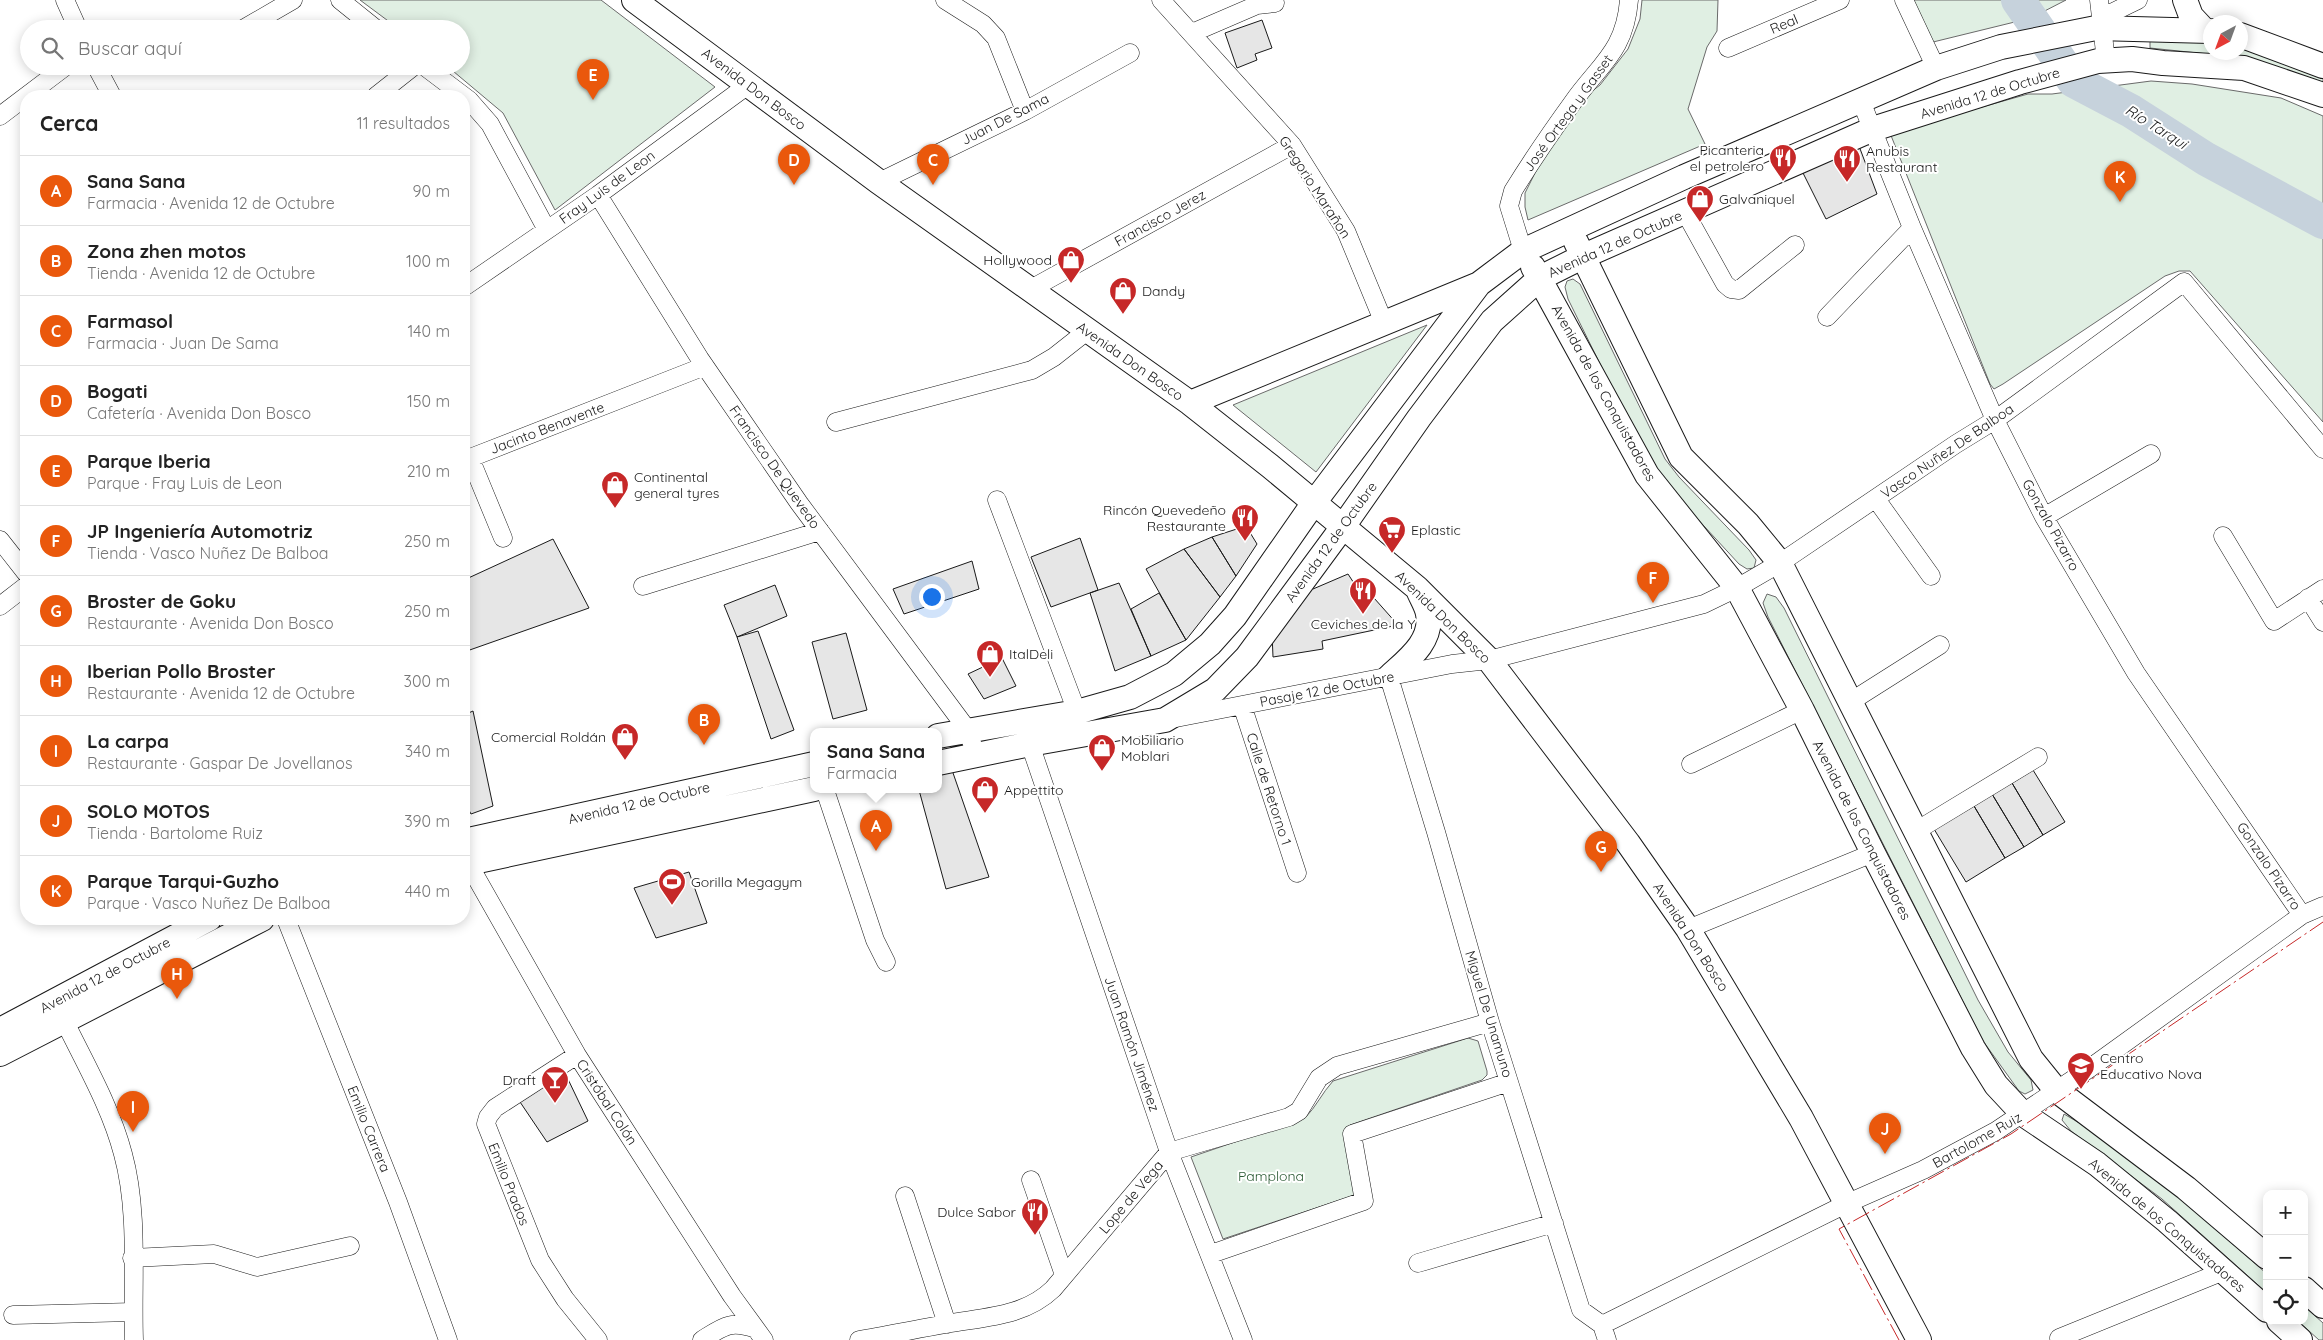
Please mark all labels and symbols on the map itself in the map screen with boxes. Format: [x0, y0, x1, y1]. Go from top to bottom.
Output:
street label: Real [1767, 10, 1801, 38]
north arrow [2203, 15, 2248, 60]
street label: Avenida Don Bosco [698, 44, 810, 134]
street label: José Ortega y Gasset [1519, 51, 1617, 175]
pin: E [577, 59, 609, 100]
street label: Avenida 12 de Octubre [1918, 63, 2062, 123]
street label: Juan De Sama [958, 89, 1052, 149]
water label: Río Tarqui [2122, 100, 2192, 154]
street label: Gregorio Marañon [1275, 132, 1355, 242]
place label: Picanteria el petrolero [1690, 141, 1764, 175]
place label: Anubis Restaurant [1866, 142, 1938, 176]
restaurant icon: Picanteria el petrolero [1768, 143, 1798, 182]
pin: D [778, 144, 810, 185]
pin: C [917, 144, 949, 185]
restaurant icon: Anubis Restaurant [1832, 144, 1862, 183]
street label: Fray Luis de Leon [556, 146, 658, 228]
pin: K [2104, 161, 2136, 202]
shop icon: Galvaniquel [1685, 184, 1715, 223]
street label: Francisco Jerez [1111, 185, 1209, 250]
place label: Galvaniquel [1719, 190, 1795, 208]
street label: Avenida 12 de Octubre [1545, 206, 1685, 282]
shop icon: Hollywood [1056, 245, 1086, 284]
place label: Hollywood [983, 251, 1052, 269]
shop icon: Dandy [1108, 276, 1138, 315]
place label: Dandy [1142, 282, 1185, 300]
street label: Avenida de los Conquistadores [1548, 301, 1660, 485]
street label: Avenida Don Bosco [1073, 317, 1187, 405]
street label: Jacinto Benavente [487, 398, 607, 458]
street label: Vasco Nuñez De Balboa [1877, 400, 2017, 502]
street label: Francisco De Quevedo [726, 402, 824, 532]
place label: Continental general tyres [634, 468, 719, 502]
shop icon: Continental general tyres [600, 470, 630, 509]
street label: Gonzalo Pizarro [2018, 476, 2084, 574]
street label: Avenida 12 de Octubre [1281, 478, 1381, 606]
place label: Rincón Quevedeño Restaurante [1103, 501, 1226, 535]
restaurant icon: Rincón Quevedeño Restaurante [1230, 503, 1260, 542]
supermarket icon: Eplastic [1377, 515, 1407, 554]
place label: Eplastic [1411, 521, 1461, 539]
pin: F [1637, 562, 1669, 603]
street label: Avenida Don Bosco [1391, 567, 1495, 667]
restaurant icon: Ceviches de la Y [1348, 576, 1378, 615]
your location [919, 584, 945, 610]
place label: Ceviches de la Y [1311, 615, 1415, 633]
shop icon: ItalDeli [975, 639, 1005, 678]
place label: ItalDeli [1009, 645, 1053, 663]
street label: Pasaje 12 de Octubre [1258, 667, 1396, 711]
pin: B [688, 704, 720, 745]
shop icon: Comercial Roldán [610, 722, 640, 761]
place label: Comercial Roldán [491, 728, 606, 746]
place label: Mobiliario Moblari [1121, 731, 1184, 765]
street label: Calle de Retorno 1 [1242, 731, 1296, 847]
shop icon: Mobiliario Moblari [1087, 733, 1117, 772]
street label: Avenida de los Conquistadores [1809, 737, 1915, 923]
shop icon: Appettito [970, 775, 1000, 814]
street label: Avenida 12 de Octubre [566, 778, 712, 828]
place label: Appettito [1004, 781, 1064, 799]
pin: A [860, 810, 892, 851]
street label: Gonzalo Pizarro [2233, 819, 2305, 913]
pin: G [1585, 831, 1617, 872]
sports icon: Gorilla Megagym [657, 867, 687, 906]
place label: Gorilla Megagym [691, 873, 802, 891]
street label: Avenida Don Bosco [1649, 879, 1733, 995]
street label: Avenida 12 de Octubre [37, 933, 173, 1017]
street label: Miguel De Unamuno [1461, 948, 1517, 1080]
pin: H [161, 958, 193, 999]
street label: Juan Ramón Jiménez [1100, 974, 1164, 1114]
place label: Centro Educativo Nova [2100, 1049, 2202, 1083]
school or university icon: Centro Educativo Nova [2066, 1051, 2096, 1090]
street label: Cristóbal Colón [573, 1056, 641, 1148]
bar icon: Draft [540, 1065, 570, 1104]
place label: Draft [502, 1071, 536, 1089]
street label: Emilio Carrera [343, 1083, 395, 1175]
pin: I [117, 1091, 149, 1132]
street label: Bartolome Ruiz [1929, 1108, 2025, 1172]
pin: J [1869, 1113, 1901, 1154]
street label: Emilio Prados [484, 1140, 534, 1228]
street label: Avenida de los Conquistadores [2085, 1154, 2249, 1296]
street label: Lope de Vega [1095, 1157, 1167, 1237]
park label: Pamplona [1238, 1167, 1304, 1185]
restaurant icon: Dulce Sabor [1020, 1197, 1050, 1236]
place label: Dulce Sabor [937, 1203, 1017, 1221]

